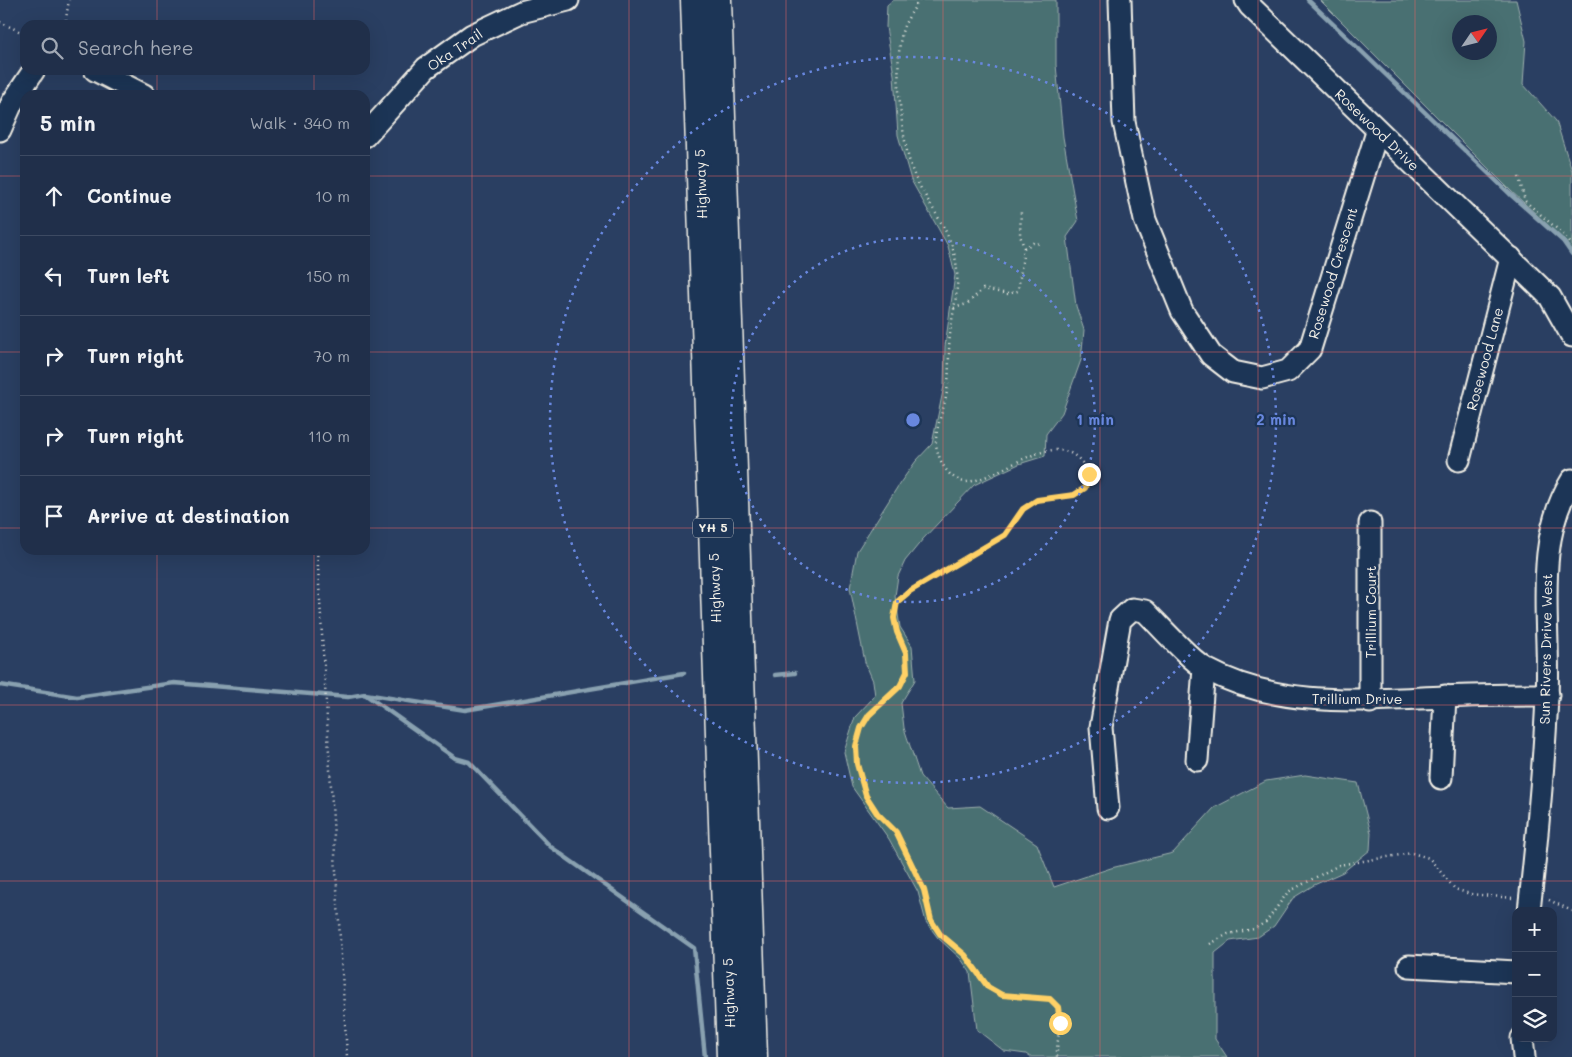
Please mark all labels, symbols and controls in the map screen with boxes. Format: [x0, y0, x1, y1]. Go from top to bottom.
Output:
north arrow [1452, 15, 1497, 60]
search box [20, 20, 370, 75]
street label: Oka Trail [423, 24, 486, 75]
icon: search [38, 34, 66, 62]
text: Search here [78, 35, 194, 60]
street label: Rosewood Drive [1331, 84, 1424, 175]
text: 5 min [40, 109, 96, 136]
text: Walk · 340 m [250, 112, 350, 133]
street label: Highway 5 [690, 149, 711, 219]
icon: ahead [40, 182, 68, 210]
text: Continue [87, 183, 172, 208]
text: 10 m [315, 185, 350, 206]
street label: Rosewood Crescent [1303, 205, 1362, 341]
icon: left [40, 262, 68, 290]
text: Turn left [87, 263, 170, 288]
text: 150 m [306, 265, 350, 286]
street label: Rosewood Lane [1462, 305, 1507, 413]
icon: right [40, 342, 68, 370]
text: Turn right [87, 343, 184, 368]
text: 70 m [313, 345, 350, 366]
text: 1 min [1076, 409, 1114, 429]
text: 2 min [1256, 409, 1296, 429]
centre of rings [904, 411, 922, 429]
icon: right [40, 422, 68, 450]
text: Turn right [87, 423, 184, 448]
text: 110 m [308, 425, 350, 446]
route end [1078, 463, 1101, 486]
icon: arrive [40, 502, 68, 530]
text: Arrive at destination [87, 503, 290, 528]
road number: YH 5 [693, 518, 733, 538]
street label: Highway 5 [704, 553, 725, 623]
street label: Trillium Court [1361, 566, 1380, 658]
street label: Sun Rivers Drive West [1535, 573, 1556, 725]
street label: Trillium Drive [1312, 689, 1402, 708]
map controls [1512, 907, 1557, 1042]
button: + [1512, 907, 1557, 952]
button: − [1512, 952, 1557, 997]
street label: Highway 5 [718, 958, 739, 1028]
button: layers [1512, 997, 1557, 1042]
route start [1049, 1012, 1072, 1035]

